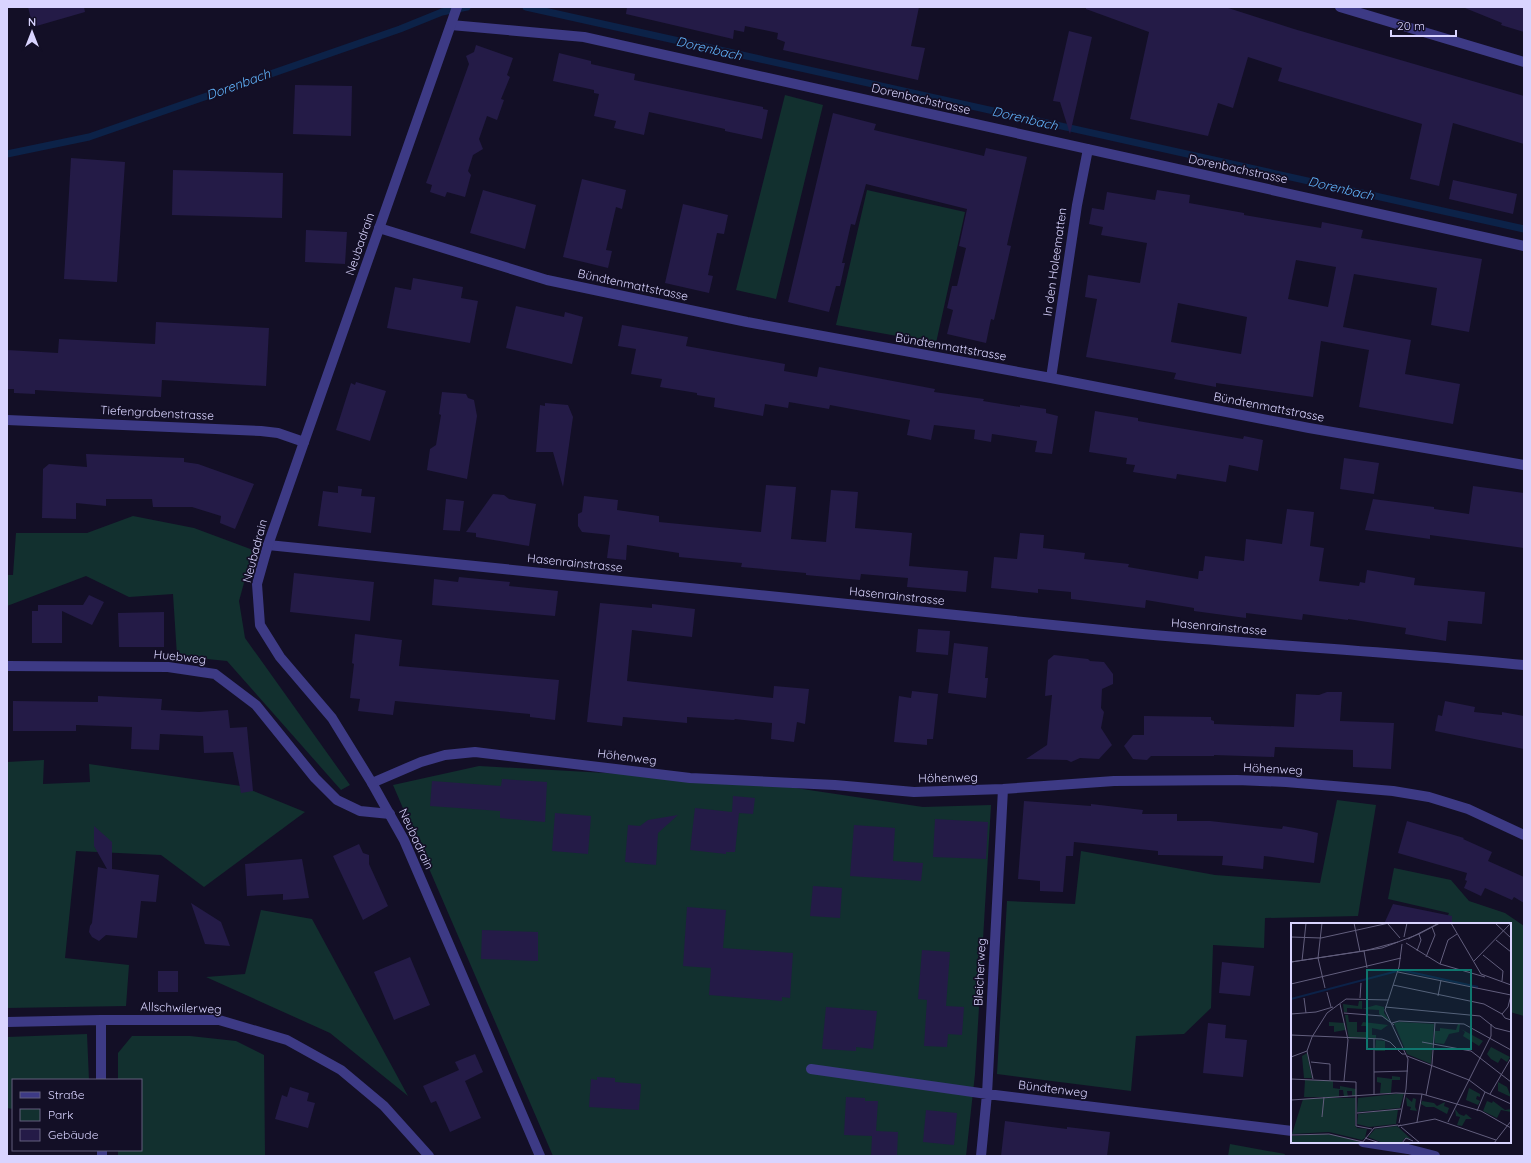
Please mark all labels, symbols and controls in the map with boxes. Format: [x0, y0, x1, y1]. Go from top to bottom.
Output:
north arrow [12, 12, 52, 52]
scale bar [1391, 12, 1456, 38]
text: N [28, 15, 36, 29]
text: 20 m [1397, 18, 1425, 33]
water label: Dorenbach [675, 33, 744, 63]
water label: Dorenbach [204, 65, 273, 103]
street label: Dorenbachstrasse [870, 80, 972, 117]
water label: Dorenbach [991, 103, 1060, 133]
street label: Dorenbachstrasse [1187, 151, 1289, 186]
water label: Dorenbach [1307, 173, 1376, 203]
street label: In den Holeematten [1039, 207, 1070, 317]
street label: Neubadrain [342, 210, 377, 277]
street label: Bündtenmattstrasse [576, 265, 690, 304]
street label: Bündtenmattstrasse [894, 329, 1008, 364]
street label: Bündtenmattstrasse [1212, 388, 1326, 425]
street label: Tiefengrabenstrasse [100, 402, 215, 423]
street label: Neubadrain [239, 517, 270, 584]
street label: Hasenrainstrasse [527, 550, 624, 575]
street label: Hasenrainstrasse [849, 583, 946, 608]
street label: Hasenrainstrasse [1171, 615, 1268, 638]
street label: Huebweg [153, 646, 207, 667]
street label: Höhenweg [597, 745, 658, 768]
street label: Höhenweg [1243, 759, 1303, 778]
street label: Höhenweg [918, 769, 978, 786]
street label: Neubadrain [396, 806, 437, 872]
inset map [1291, 923, 1511, 1143]
street label: Bleicherweg [970, 938, 989, 1006]
street label: Allschwilerweg [140, 999, 222, 1016]
street label: Bündtenweg [1018, 1077, 1089, 1100]
legend [12, 1079, 142, 1151]
text: Straße [48, 1087, 85, 1102]
text: Park [48, 1107, 73, 1122]
text: Gebäude [48, 1127, 99, 1142]

